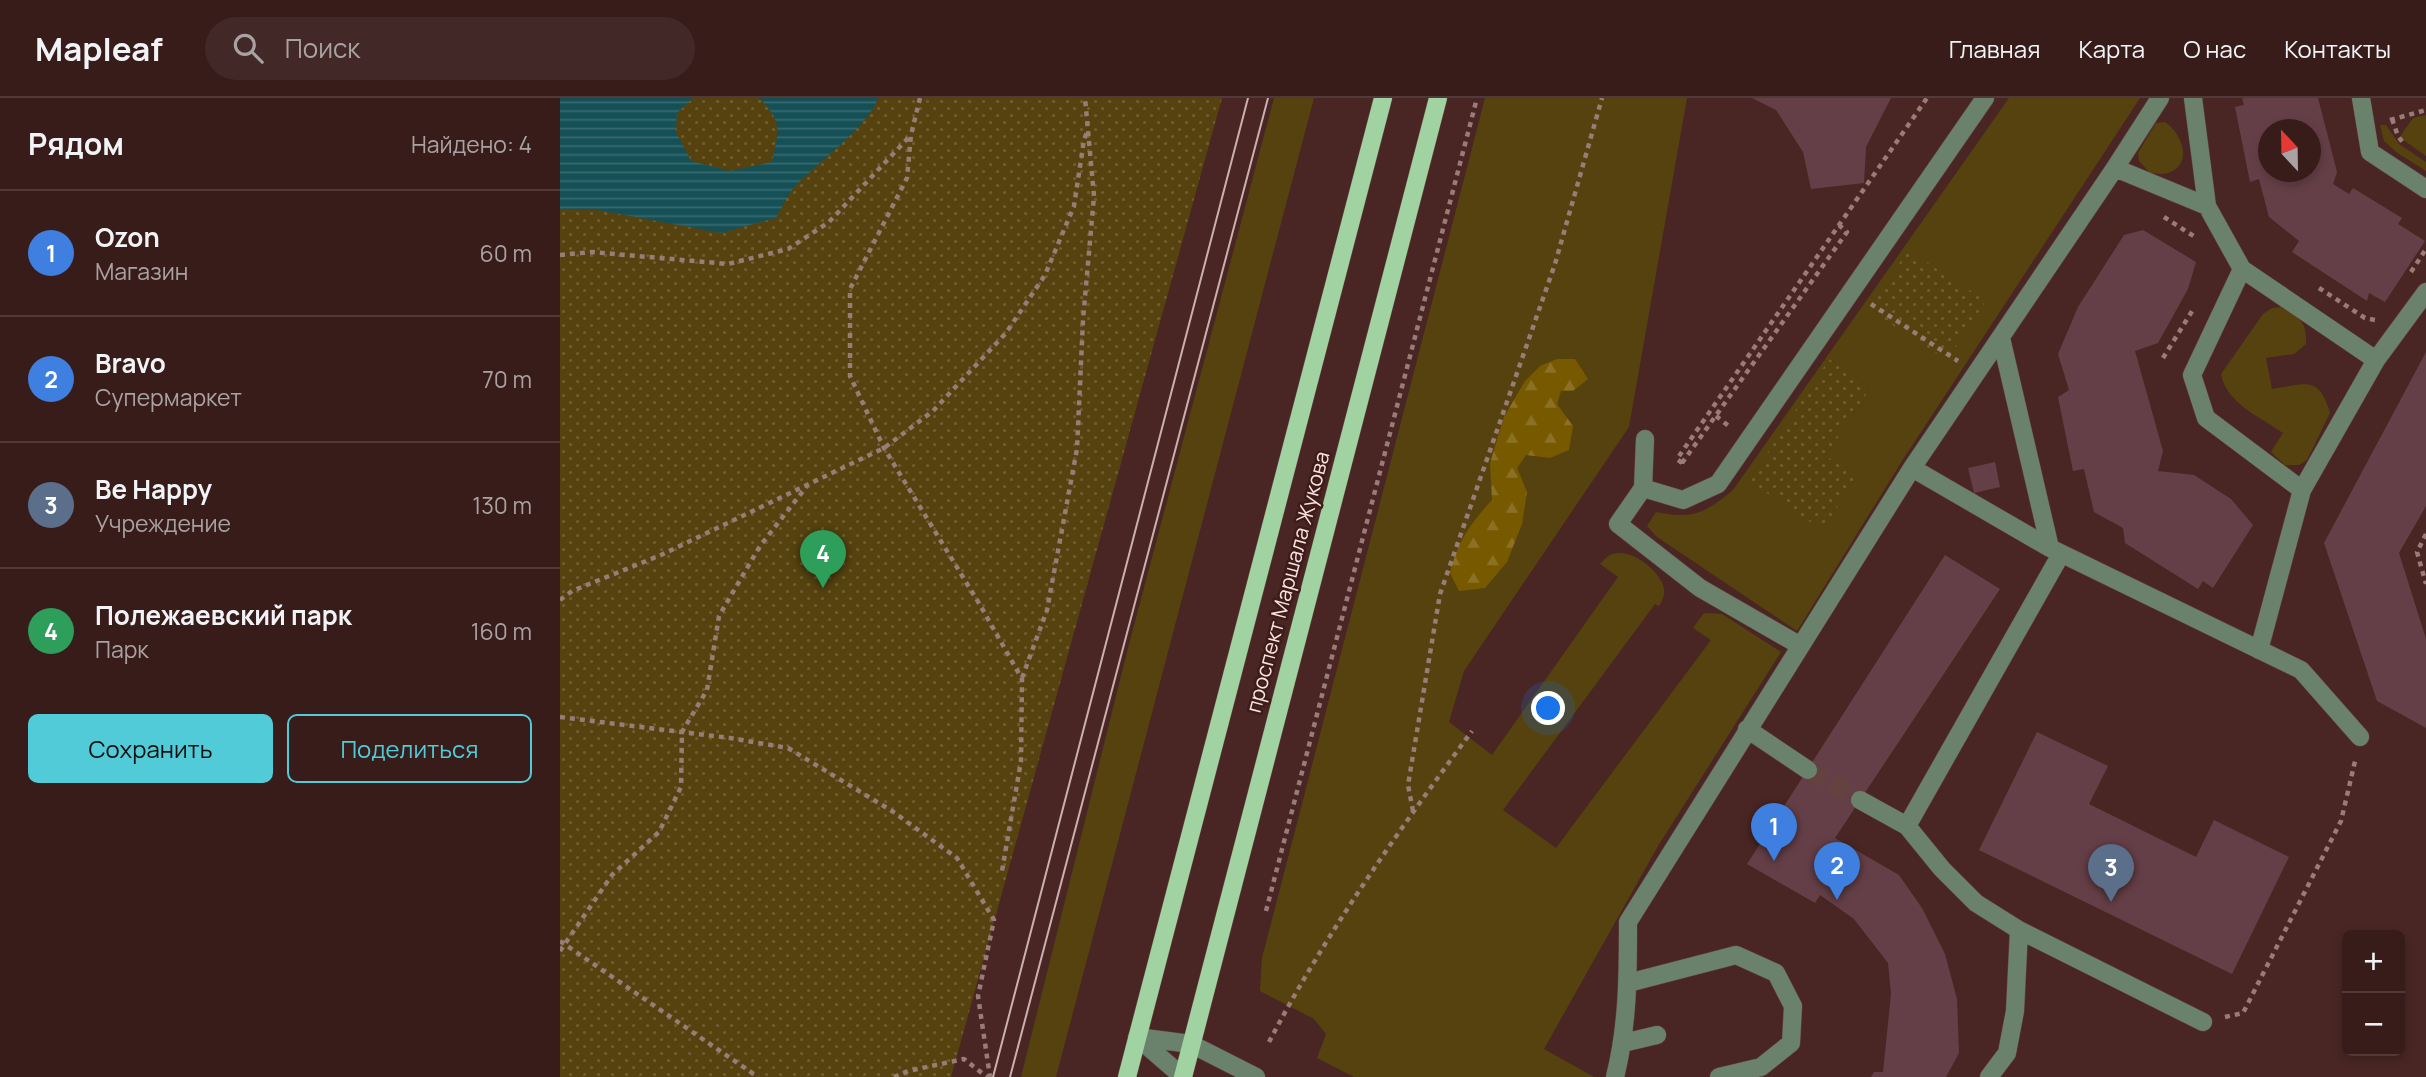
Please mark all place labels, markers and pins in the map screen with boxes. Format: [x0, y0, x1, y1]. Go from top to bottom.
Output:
pin: 4 [800, 530, 846, 588]
pin: 1 [1751, 803, 1797, 861]
pin: 2 [1814, 842, 1860, 900]
pin: 3 [2088, 844, 2134, 902]

